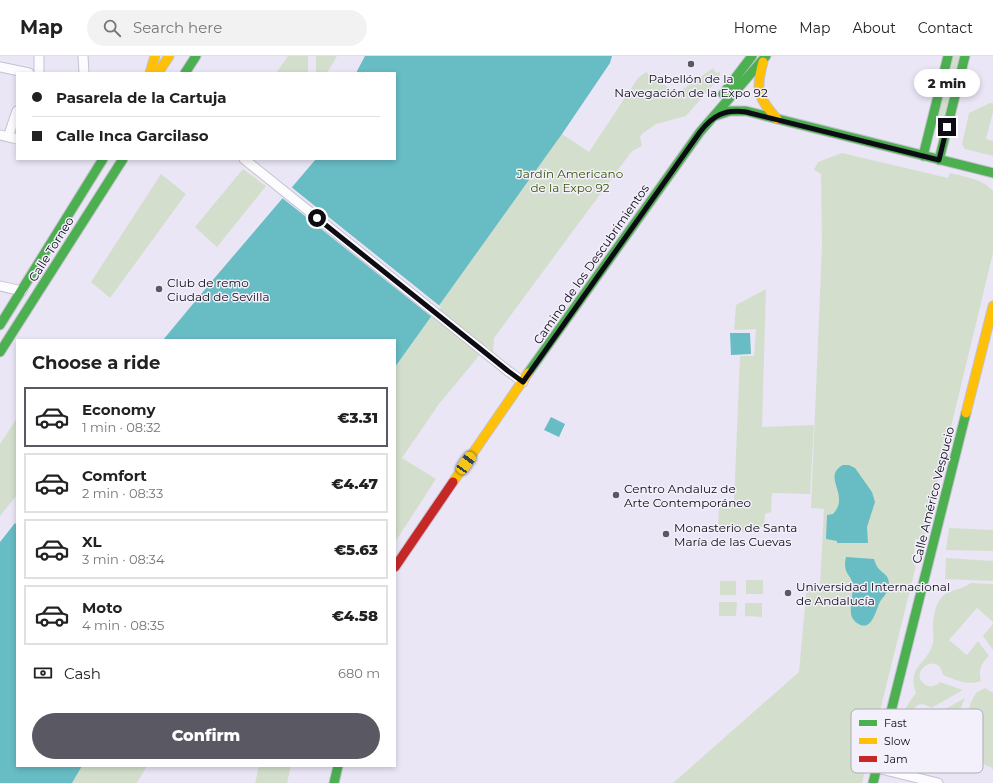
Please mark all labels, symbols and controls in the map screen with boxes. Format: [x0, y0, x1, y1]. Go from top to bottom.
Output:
search box [87, 10, 367, 46]
text: Map [20, 16, 63, 39]
icon: search [101, 17, 123, 39]
text: Search here [133, 18, 222, 37]
text: Home [734, 19, 777, 37]
text: Map [799, 19, 830, 37]
text: About [852, 19, 896, 37]
text: Contact [918, 19, 973, 37]
marker: Pabellón de la Navegación de la Expo 92 [686, 59, 696, 69]
callout: 2 min [914, 69, 980, 97]
place label: Pabellón de la Navegación de la Expo 92 [614, 71, 768, 100]
text: 2 min [928, 75, 966, 91]
text: Pasarela de la Cartuja [56, 88, 227, 107]
route end [938, 118, 956, 136]
text: Calle Inca Garcilaso [56, 126, 209, 145]
park label: Jardín Americano de la Expo 92 [516, 166, 623, 195]
street label: Camino de los Descubrimientos [530, 181, 652, 347]
route start [308, 209, 326, 227]
street label: Calle Torneo [25, 214, 77, 284]
place label: Club de remo Ciudad de Sevilla [167, 275, 270, 304]
marker: Club de remo Ciudad de Sevilla [154, 284, 164, 294]
text: Choose a ride [32, 352, 160, 374]
icon: car [34, 399, 70, 435]
text: Economy [82, 400, 155, 419]
text: €3.31 [337, 408, 378, 427]
text: 1 min · 08:32 [82, 419, 161, 435]
street label: Calle Américo Vespucio [909, 425, 957, 565]
car [454, 450, 478, 476]
icon: car [34, 465, 70, 501]
text: Comfort [82, 466, 147, 485]
text: €4.47 [331, 474, 378, 493]
place label: Centro Andaluz de Arte Contemporáneo [624, 481, 751, 510]
text: 2 min · 08:33 [82, 485, 163, 501]
marker: Centro Andaluz de Arte Contemporáneo [611, 490, 621, 500]
place label: Monasterio de Santa María de las Cuevas [674, 520, 797, 549]
marker: Monasterio de Santa María de las Cuevas [661, 529, 671, 539]
icon: car [34, 531, 70, 567]
text: XL [82, 532, 101, 551]
text: €5.63 [334, 540, 378, 559]
text: 3 min · 08:34 [82, 551, 165, 567]
place label: Universidad Internacional de Andalucía [796, 579, 950, 608]
marker: Universidad Internacional de Andalucía [783, 588, 793, 598]
icon: car [34, 597, 70, 633]
text: Moto [82, 598, 122, 617]
text: €4.58 [332, 606, 378, 625]
text: 4 min · 08:35 [82, 617, 164, 633]
icon: cash [32, 662, 54, 684]
text: Cash [64, 664, 101, 683]
text: 680 m [338, 665, 380, 681]
legend [851, 709, 983, 773]
button: Confirm [32, 713, 380, 759]
text: Fast [884, 716, 908, 730]
text: Slow [884, 734, 910, 748]
text: Jam [883, 752, 908, 766]

